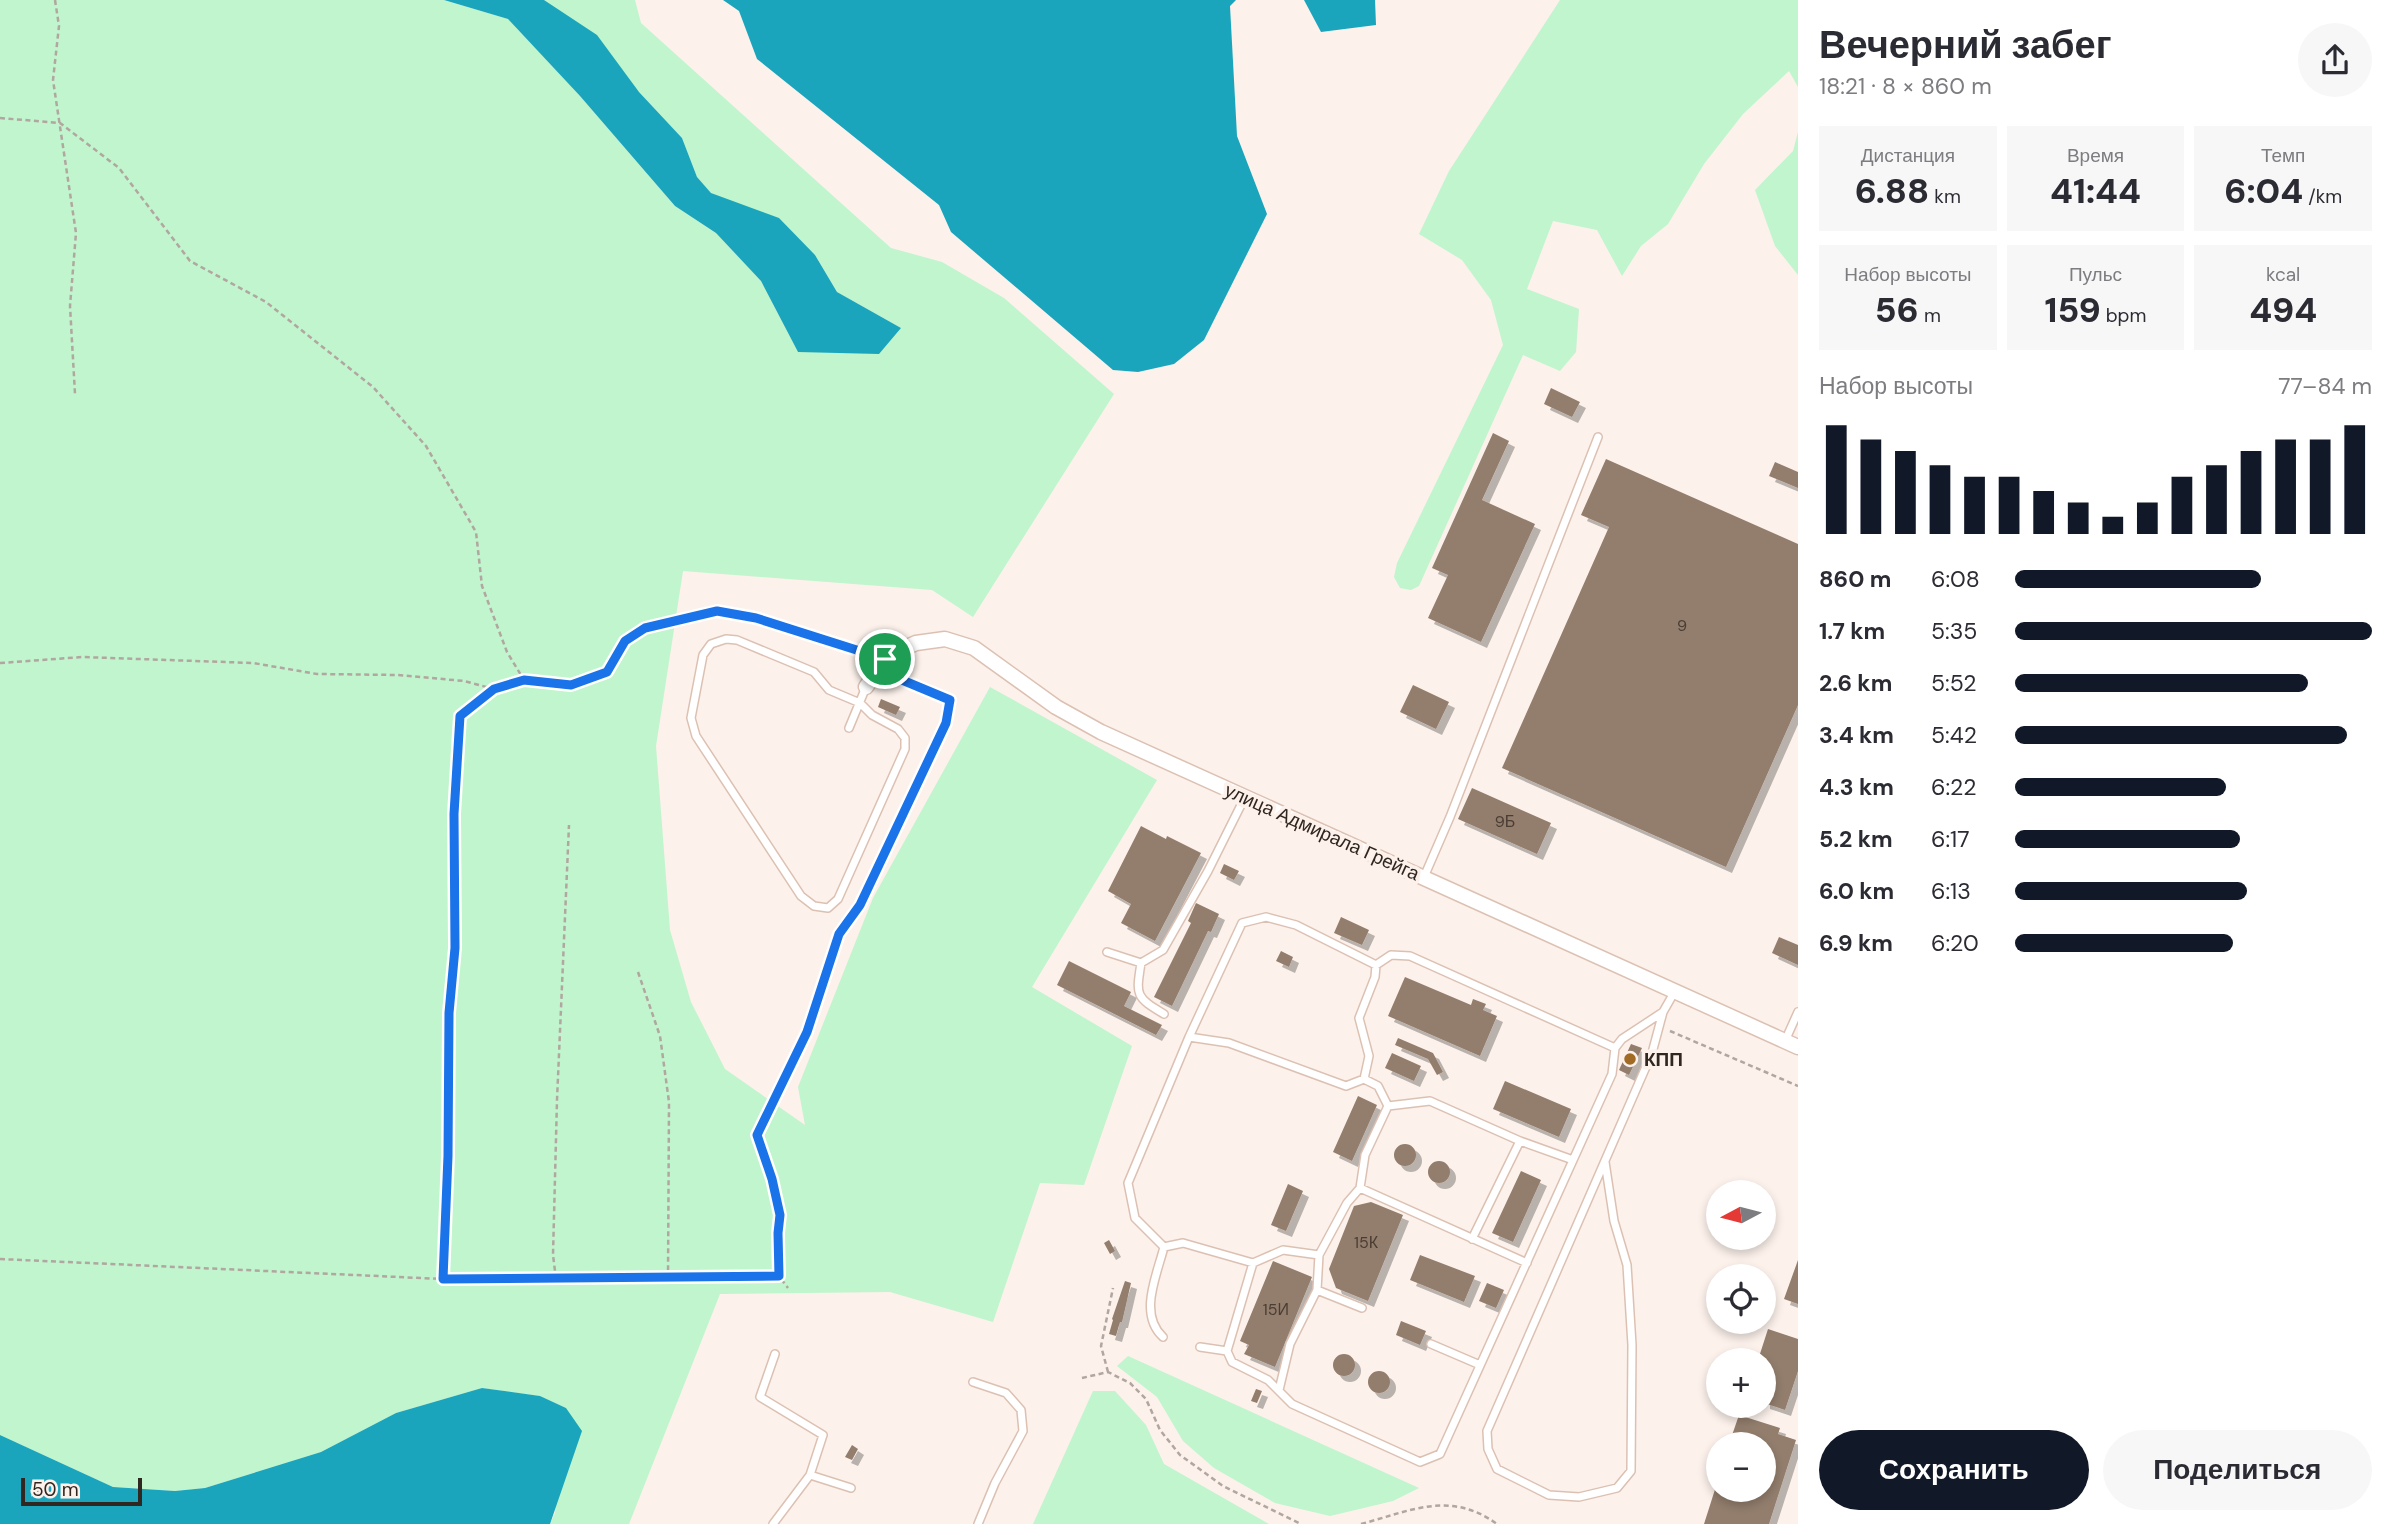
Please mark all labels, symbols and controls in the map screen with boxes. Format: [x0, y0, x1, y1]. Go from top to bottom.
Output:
text: Вечерний забег [1819, 20, 2111, 70]
button: share [2298, 23, 2372, 97]
text: 18:21 · 8 × 860 m [1819, 71, 1992, 101]
text: Дистанция [1861, 143, 1955, 168]
text: Время [2067, 143, 2124, 168]
text: Темп [2261, 143, 2305, 168]
text: 6.88 [1855, 168, 1929, 214]
text: 41:44 [2050, 168, 2141, 214]
text: 6:04 [2224, 168, 2303, 214]
text: km [1929, 184, 1961, 209]
text: /km [2303, 184, 2342, 209]
text: Набор высоты [1844, 262, 1972, 287]
text: Пульс [2069, 262, 2122, 287]
text: kcal [2266, 262, 2300, 287]
text: 56 [1875, 287, 1919, 333]
text: 159 [2045, 287, 2101, 333]
text: 494 [2249, 287, 2317, 333]
text: m [1919, 303, 1941, 328]
text: bpm [2101, 303, 2146, 328]
text: Набор высоты [1819, 371, 1973, 401]
text: 77–84 m [2278, 371, 2372, 401]
text: 860 m [1819, 564, 1891, 594]
text: 6:08 [1931, 564, 1980, 594]
house number: 9 [1677, 615, 1687, 636]
text: 1.7 km [1819, 616, 1885, 646]
text: 5:35 [1931, 616, 1977, 646]
pin [855, 629, 915, 689]
icon: arrive [866, 640, 904, 678]
text: 2.6 km [1819, 668, 1892, 698]
text: 5:52 [1931, 668, 1977, 698]
text: 3.4 km [1819, 720, 1894, 750]
text: 5:42 [1931, 720, 1977, 750]
text: 4.3 km [1819, 772, 1894, 802]
text: 6:22 [1931, 772, 1977, 802]
street label: улица Адмирала Грейга [1221, 778, 1424, 886]
house number: 9Б [1495, 811, 1515, 832]
text: 5.2 km [1819, 824, 1893, 854]
text: 6:17 [1931, 824, 1970, 854]
text: 6.0 km [1819, 876, 1894, 906]
text: 6:13 [1931, 876, 1971, 906]
text: 6.9 km [1819, 928, 1893, 958]
text: 6:20 [1931, 928, 1979, 958]
place label: КПП [1644, 1047, 1683, 1072]
marker: КПП [1622, 1051, 1638, 1067]
north arrow [1706, 1180, 1776, 1250]
map controls [1706, 1180, 1776, 1502]
house number: 15К [1354, 1232, 1379, 1253]
button: locate [1706, 1264, 1776, 1334]
house number: 15И [1263, 1299, 1289, 1320]
button: + [1706, 1348, 1776, 1418]
button: Сохранить [1819, 1430, 2089, 1510]
button: Поделиться [2103, 1430, 2372, 1510]
button: − [1706, 1432, 1776, 1502]
scale bar [21, 1475, 142, 1507]
text: 50 m [32, 1477, 79, 1502]

